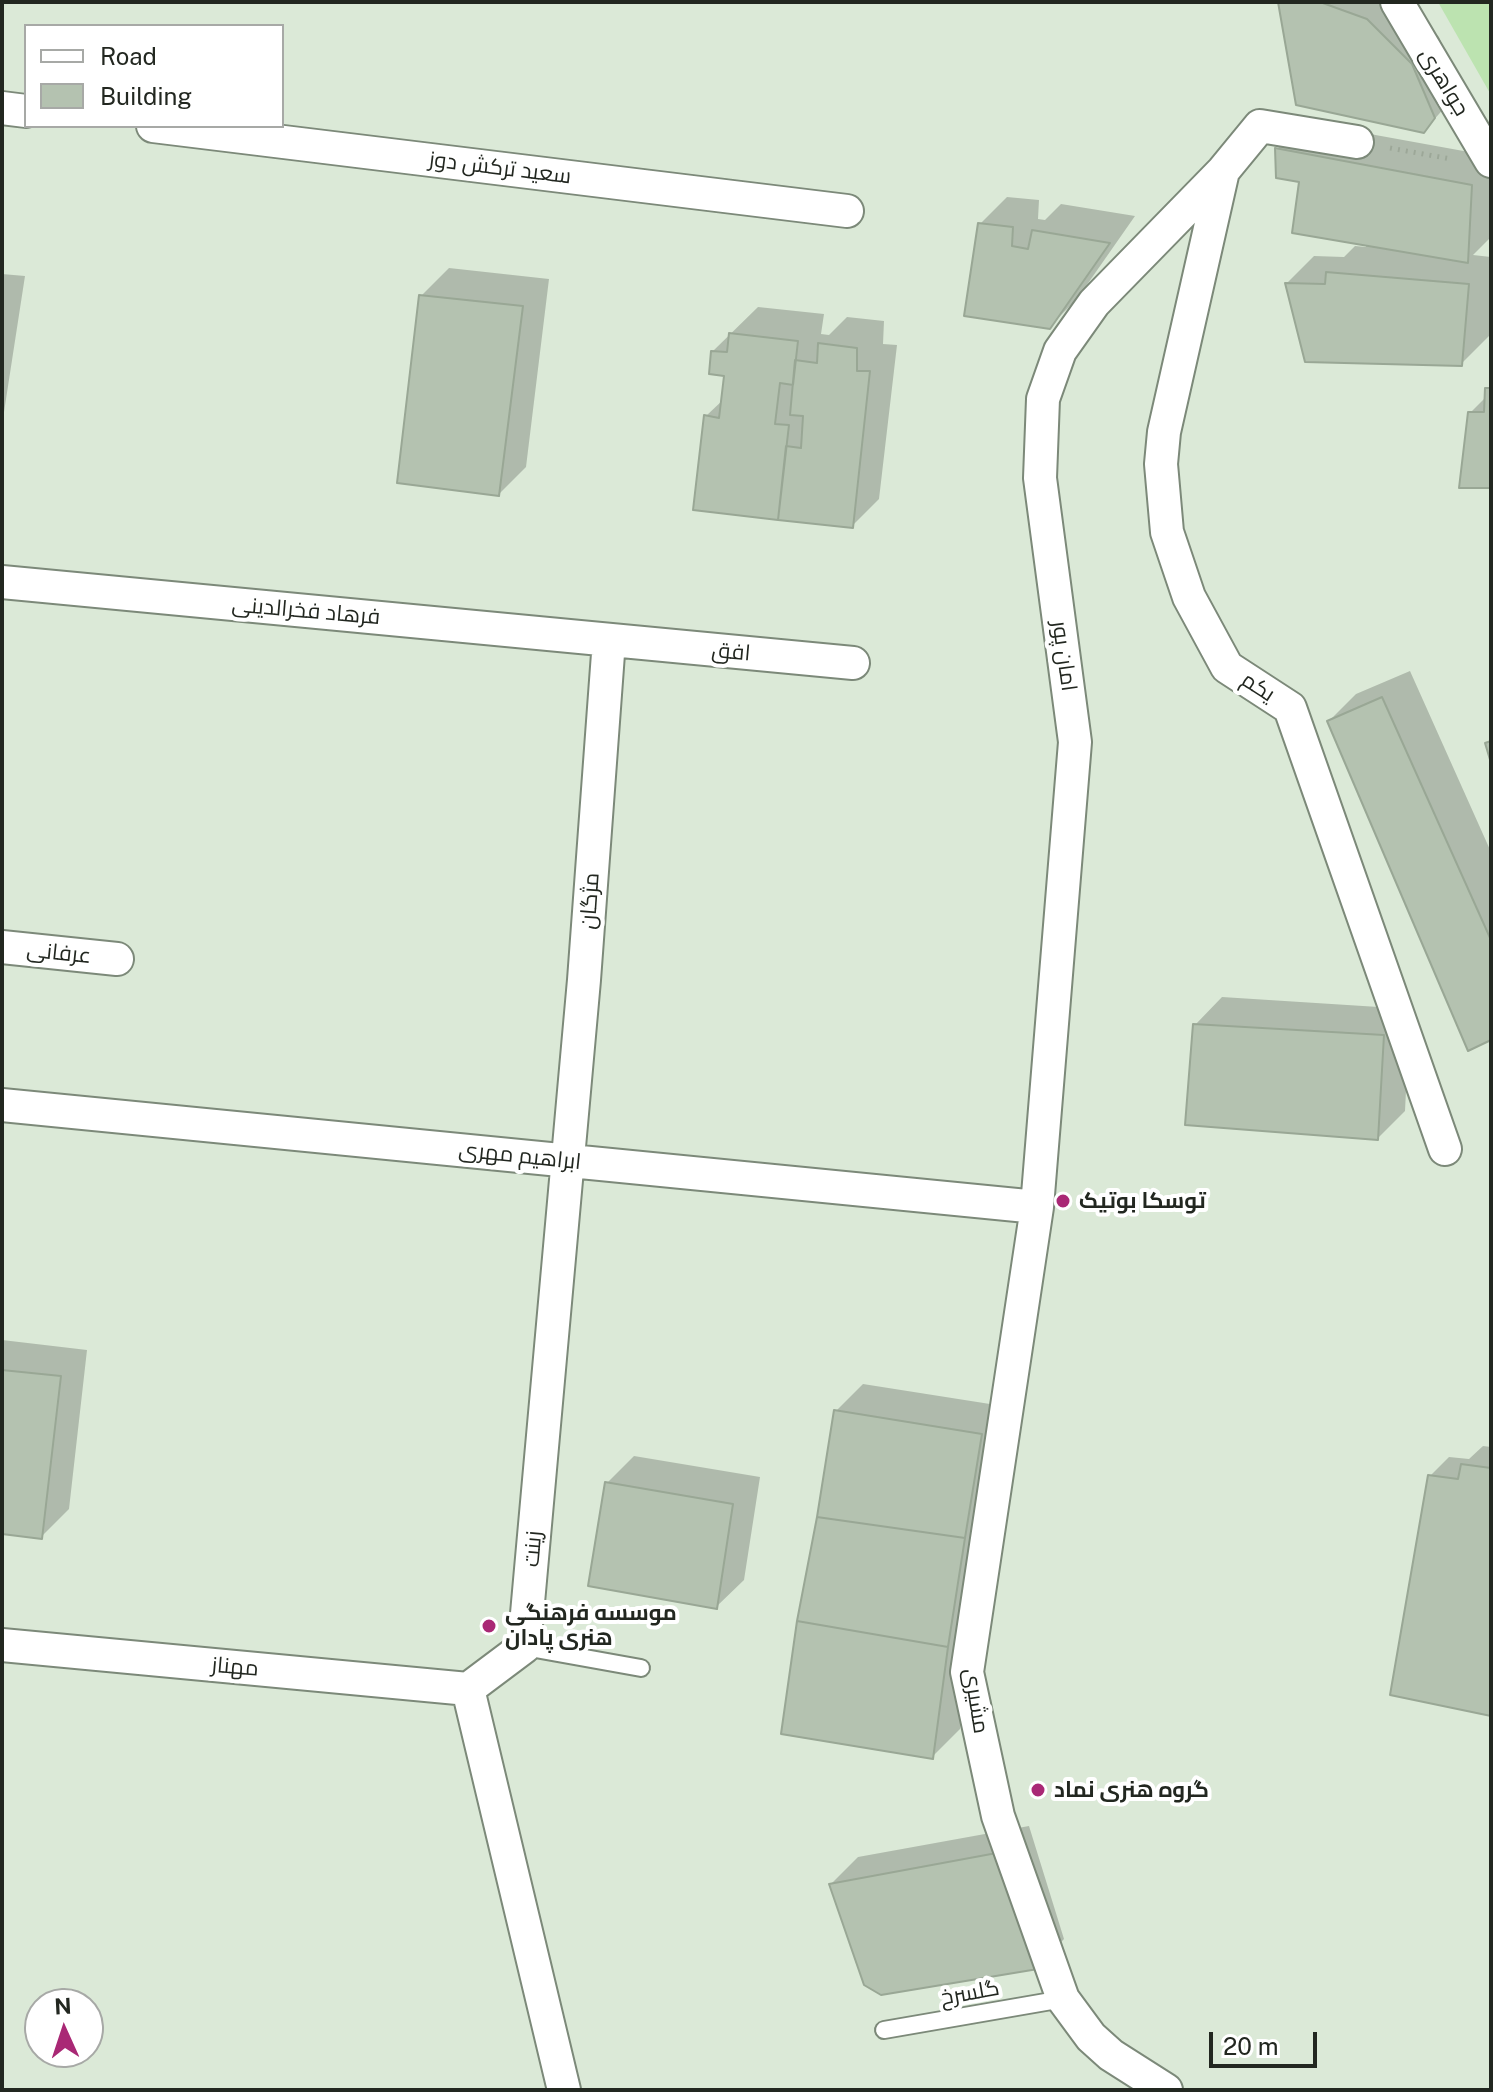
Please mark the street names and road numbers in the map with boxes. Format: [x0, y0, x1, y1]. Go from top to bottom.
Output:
street label: جواهری [1413, 43, 1475, 121]
street label: سعید ترکش دوز [427, 146, 573, 190]
street label: فرهاد فخرالدینی [231, 591, 381, 631]
street label: امان پور [1046, 619, 1082, 693]
street label: افق [710, 637, 752, 667]
street label: یکم [1236, 666, 1280, 708]
street label: مژگان [575, 872, 605, 930]
street label: عرفانی [25, 936, 93, 970]
street label: ابراهیم مهری [457, 1136, 583, 1176]
street label: زینت [518, 1530, 548, 1568]
street label: مهناز [210, 1652, 260, 1682]
street label: مشیری [958, 1666, 994, 1736]
street label: گلسرخ [938, 1975, 1002, 2011]

